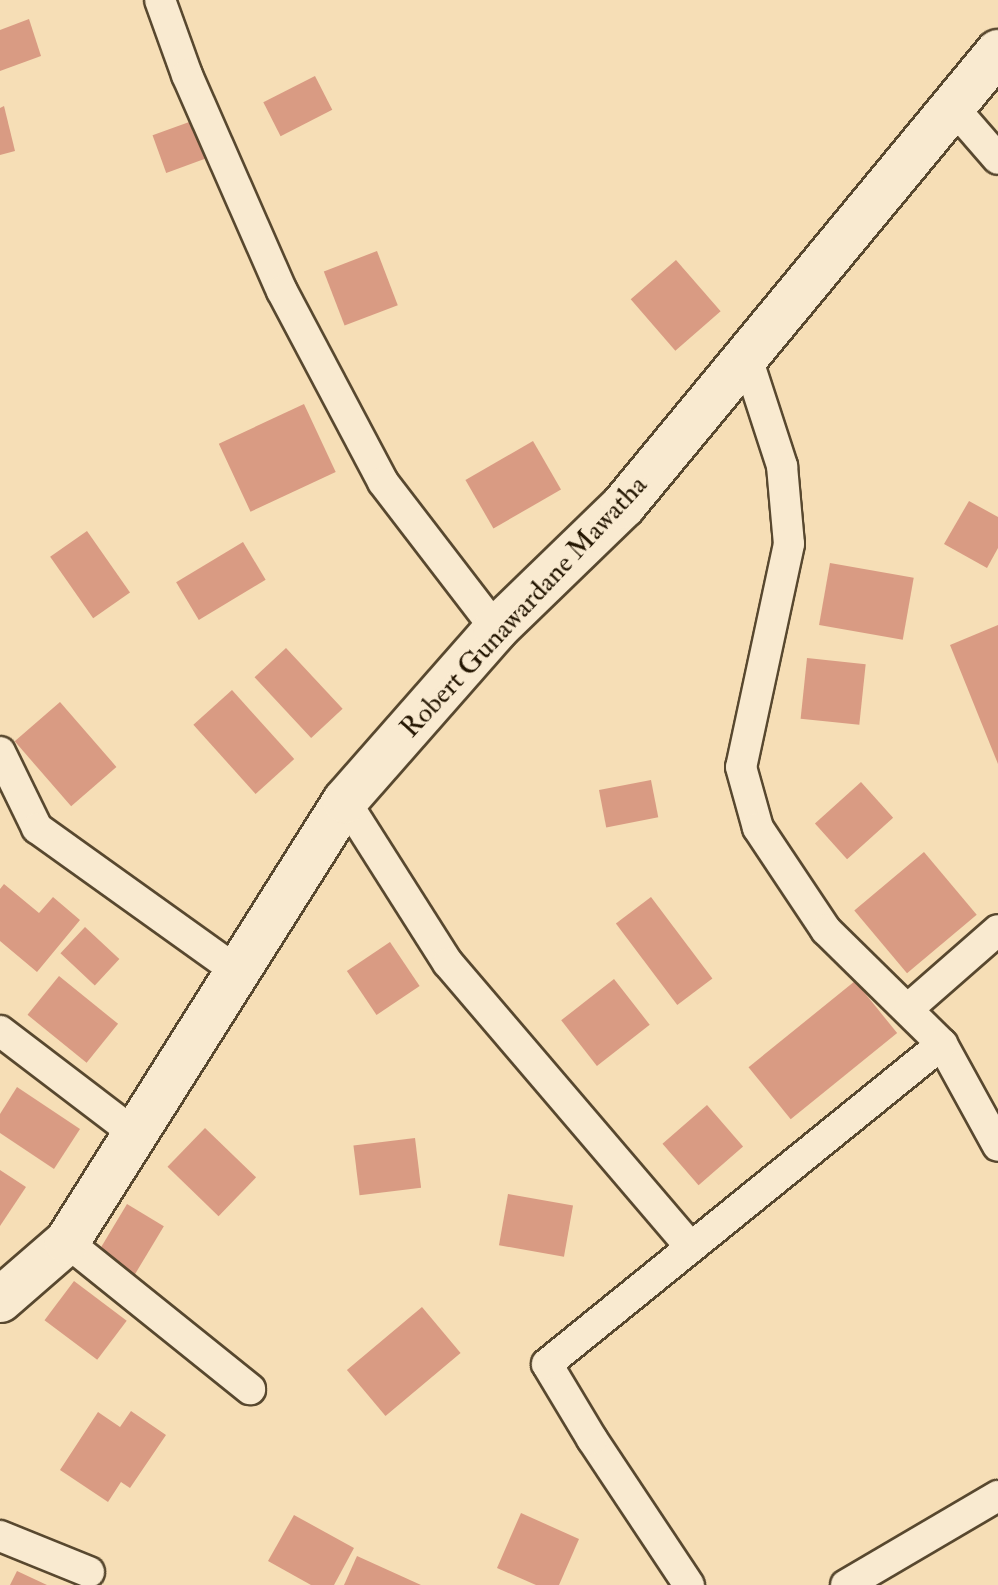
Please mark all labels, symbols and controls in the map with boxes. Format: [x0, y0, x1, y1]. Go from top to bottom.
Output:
street label: Robert Gunawardane Mawatha [394, 469, 654, 745]

